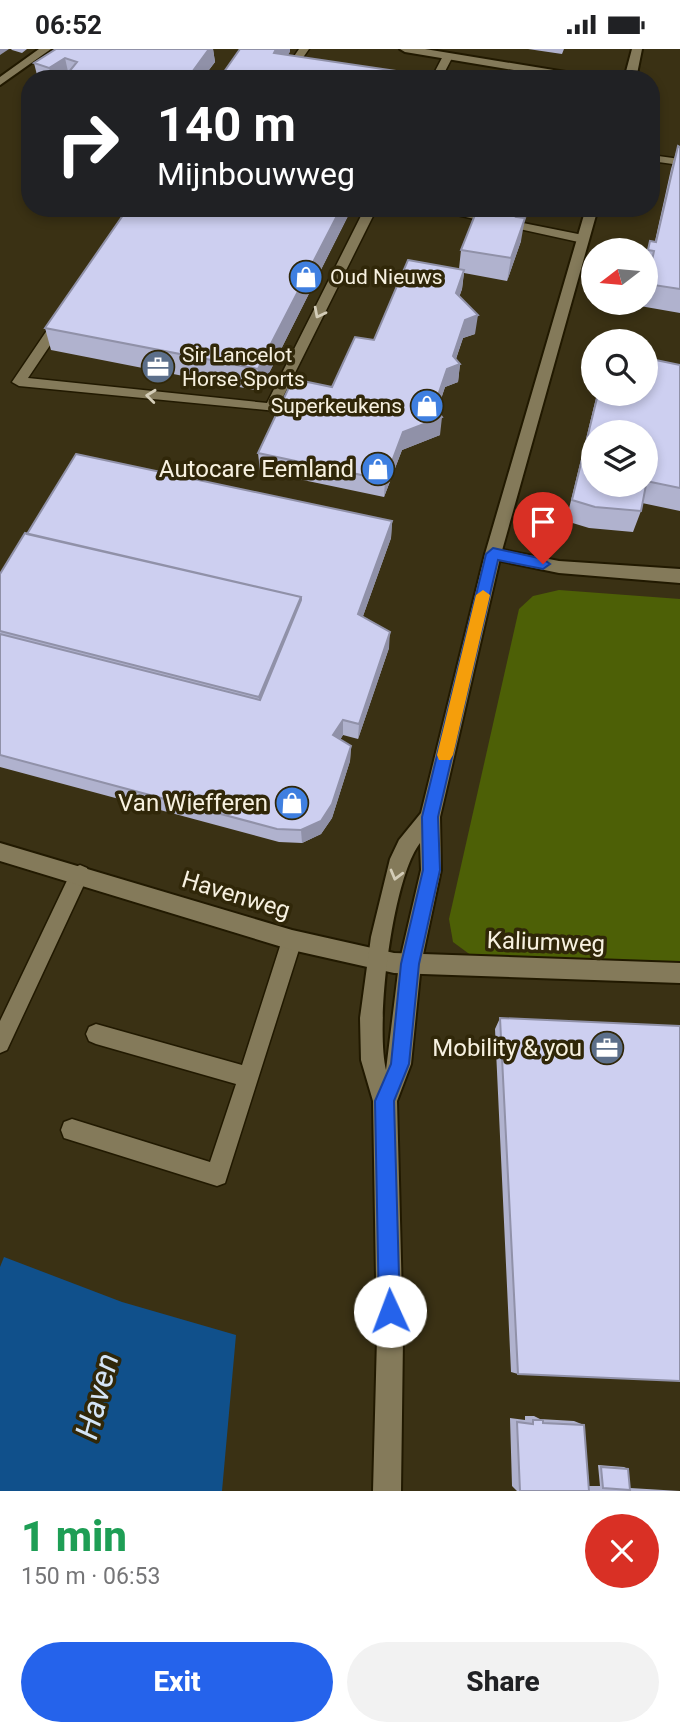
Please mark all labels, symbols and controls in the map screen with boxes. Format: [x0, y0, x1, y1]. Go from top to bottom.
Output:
text: 06:52 [35, 10, 102, 40]
text: 140 m [157, 96, 296, 153]
icon: right [42, 98, 133, 189]
text: Mijnbouwweg [157, 155, 355, 193]
north arrow [581, 238, 658, 315]
map controls [581, 238, 658, 497]
shop icon: Oud Nieuws [287, 258, 325, 296]
place label: Oud Nieuws [330, 265, 443, 289]
one-way arrow [313, 306, 327, 318]
button: search [581, 329, 658, 406]
place label: Sir Lancelot Horse Sports [182, 343, 305, 391]
office icon: Sir Lancelot Horse Sports [139, 348, 177, 386]
shop icon: Superkeukens [408, 387, 446, 425]
one-way arrow [145, 388, 156, 403]
place label: Superkeukens [271, 394, 402, 418]
button: layers [581, 420, 658, 497]
shop icon: Autocare Eemland [359, 450, 397, 488]
place label: Autocare Eemland [159, 455, 354, 483]
pin [513, 492, 573, 564]
icon: arrive [524, 503, 562, 541]
shop icon: Van Wiefferen [273, 784, 311, 822]
place label: Van Wiefferen [118, 789, 268, 817]
street label: Havenweg [178, 865, 294, 925]
one-way arrow [390, 869, 405, 881]
street label: Kaliumweg [486, 926, 606, 958]
office icon: Mobility & you [588, 1029, 626, 1067]
place label: Mobility & you [432, 1034, 582, 1062]
position arrow [353, 1274, 427, 1348]
water label: Haven [67, 1349, 127, 1443]
text: 1 min [21, 1512, 127, 1561]
button: close [585, 1514, 659, 1588]
text: 150 m · 06:53 [21, 1563, 160, 1590]
button: Exit [21, 1642, 333, 1722]
button: Share [347, 1642, 659, 1722]

